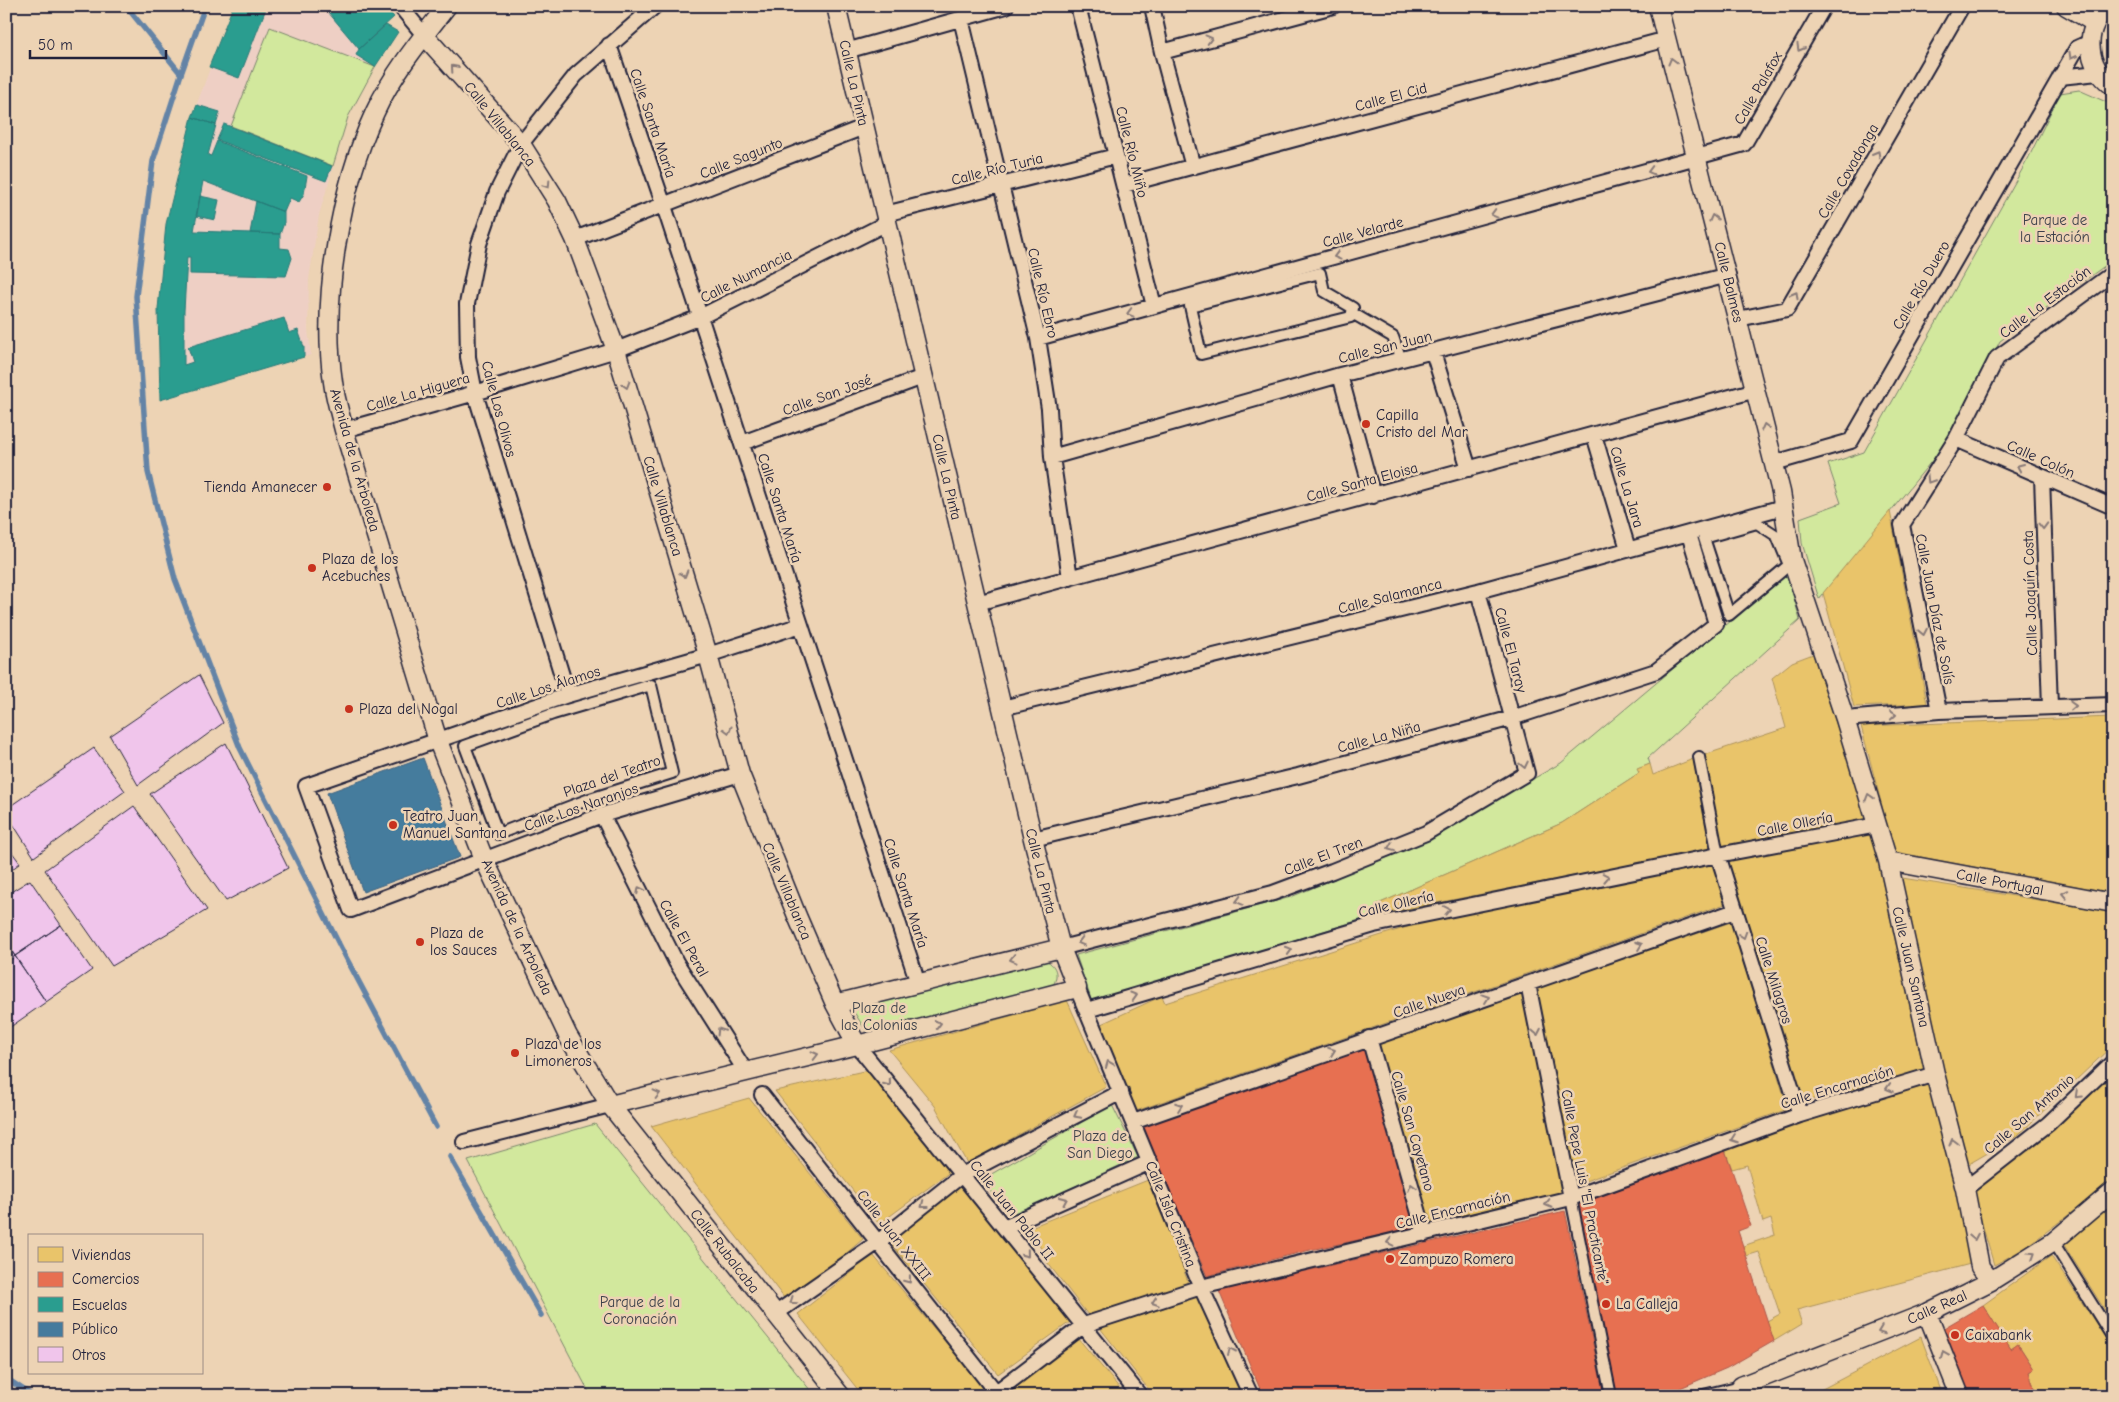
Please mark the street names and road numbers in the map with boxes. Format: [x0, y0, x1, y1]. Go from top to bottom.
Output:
street label: Calle La Pinta [835, 38, 873, 128]
street label: Calle Palafox [1730, 48, 1787, 128]
street label: Calle Santa María [626, 66, 680, 180]
street label: Calle Villablanca [460, 78, 540, 170]
street label: Calle El Cid [1353, 79, 1429, 115]
street label: Calle Río Miño [1112, 104, 1152, 200]
street label: Calle Covadonga [1814, 120, 1882, 222]
street label: Calle Sagunto [697, 133, 785, 183]
street label: Calle Río Turia [949, 149, 1045, 189]
street label: Calle Velarde [1321, 212, 1406, 251]
street label: Calle Río Duero [1888, 237, 1954, 333]
street label: Calle Balmes [1710, 240, 1748, 324]
street label: Calle Numancia [697, 245, 795, 307]
street label: Calle Río Ebro [1024, 246, 1062, 340]
street label: Calle La Estación [1996, 262, 2094, 342]
street label: Calle San Juan [1336, 327, 1434, 367]
street label: Calle Los Olivos [478, 359, 520, 459]
street label: Calle La Higuera [364, 369, 472, 415]
street label: Calle San José [780, 370, 875, 419]
street label: Avenida de la Arboleda [326, 386, 384, 534]
street label: Calle La Pinta [928, 432, 966, 522]
street label: Calle Colón [2004, 436, 2078, 482]
street label: Calle La Jara [1606, 444, 1648, 530]
street label: Calle Santa María [754, 451, 806, 565]
street label: Calle Villablanca [639, 454, 687, 558]
street label: Calle Santa Eloisa [1304, 458, 1420, 506]
street label: Calle Joaquín Costa [2019, 530, 2041, 656]
street label: Calle Juan Díaz de Solís [1912, 532, 1958, 686]
street label: Calle Salamanca [1336, 574, 1444, 618]
street label: Calle El Taray [1491, 605, 1531, 695]
street label: Calle Los Álamos [493, 661, 602, 712]
street label: Calle La Niña [1335, 717, 1423, 757]
street label: Plaza del Teatro [561, 751, 663, 801]
street label: Calle Los Naranjos [522, 779, 640, 835]
street label: Calle Ollería [1756, 808, 1834, 840]
street label: Calle La Pinta [1022, 826, 1060, 916]
street label: Calle El Tren [1281, 833, 1365, 879]
street label: Calle Santa María [880, 836, 932, 950]
street label: Calle Villablanca [758, 840, 816, 942]
street label: Avenida de la Arboleda [478, 856, 556, 998]
street label: Calle Portugal [1955, 865, 2045, 899]
street label: Calle Ollería [1357, 887, 1435, 921]
street label: Calle El Peral [655, 896, 713, 980]
street label: Calle Juan Santana [1888, 905, 1934, 1029]
street label: Calle Milagros [1751, 934, 1797, 1026]
street label: Calle Nueva [1391, 980, 1467, 1022]
street label: Calle Encarnación [1778, 1061, 1896, 1113]
street label: Calle San Cayetano [1387, 1069, 1439, 1193]
street label: Calle San Antonio [1980, 1070, 2078, 1158]
street label: Calle Pepe Luis "El Practicante" [1557, 1088, 1613, 1286]
street label: Calle Juan Pablo II [966, 1156, 1058, 1264]
street label: Calle Isla Cristina [1142, 1158, 1200, 1270]
street label: Calle Juan XXIII [853, 1186, 935, 1284]
street label: Calle Encarnación [1394, 1187, 1512, 1233]
street label: Calle Rubalcaba [686, 1205, 764, 1297]
street label: Calle Real [1904, 1286, 1970, 1328]

